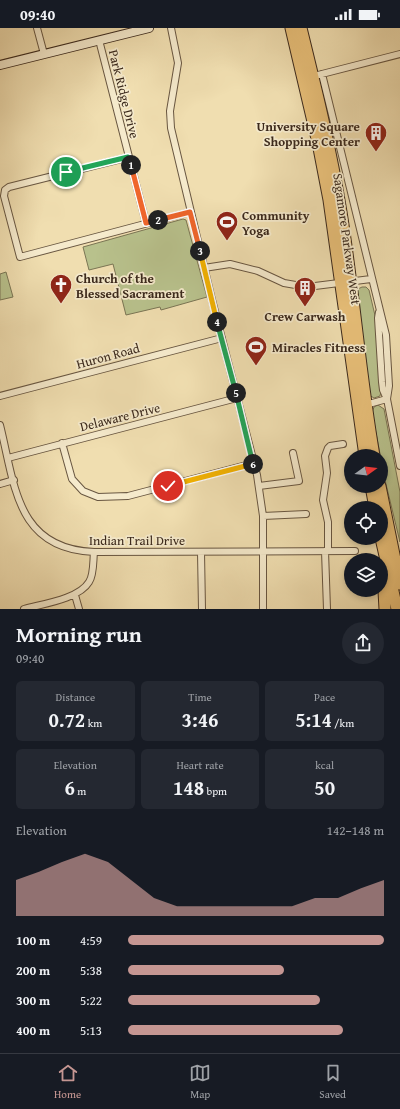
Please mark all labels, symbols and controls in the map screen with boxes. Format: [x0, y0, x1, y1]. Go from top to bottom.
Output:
text: 09:40 [20, 4, 55, 25]
street label: Park Ridge Drive [104, 48, 144, 140]
place label: University Square Shopping Center [256, 117, 360, 151]
building icon: University Square Shopping Center [363, 120, 389, 153]
pin [49, 155, 83, 189]
pin: 1 [121, 155, 141, 175]
text: 1 [128, 157, 134, 173]
icon: arrive [55, 161, 77, 183]
street label: Sagamore Parkway West [328, 172, 366, 306]
place label: Community Yoga [242, 206, 310, 240]
sports icon: Community Yoga [214, 209, 240, 242]
pin: 2 [148, 210, 168, 230]
text: 2 [155, 212, 161, 228]
pin: 3 [190, 241, 210, 261]
text: 3 [197, 243, 203, 259]
place label: Church of the Blessed Sacrament [76, 269, 185, 303]
church icon: Church of the Blessed Sacrament [48, 272, 74, 305]
building icon: Crew Carwash [292, 275, 318, 308]
place label: Crew Carwash [265, 307, 346, 326]
pin: 4 [207, 312, 227, 332]
text: 4 [214, 314, 220, 330]
sports icon: Miracles Fitness [243, 334, 269, 367]
street label: Huron Road [74, 338, 142, 374]
place label: Miracles Fitness [272, 338, 366, 357]
pin: 5 [226, 383, 246, 403]
text: 5 [233, 385, 239, 401]
street label: Delaware Drive [78, 398, 162, 436]
north arrow [344, 449, 388, 493]
map controls [344, 449, 388, 597]
pin: 6 [243, 454, 263, 474]
text: 6 [250, 456, 256, 472]
pin [151, 469, 185, 503]
icon: check [157, 475, 179, 497]
button: locate [344, 501, 388, 545]
street label: Indian Trail Drive [89, 531, 185, 550]
button: layers [344, 553, 388, 597]
text: Morning run [16, 618, 142, 650]
button: share [342, 622, 384, 664]
text: 09:40 [16, 649, 44, 668]
text: Distance [56, 689, 95, 705]
text: Time [188, 689, 212, 705]
text: Pace [314, 689, 335, 705]
text: 0.72 [48, 705, 85, 734]
text: 3:46 [182, 705, 218, 734]
text: 5:14 [295, 705, 332, 734]
text: km [85, 715, 102, 731]
text: /km [332, 715, 354, 731]
text: Elevation [54, 757, 97, 773]
text: Heart rate [176, 757, 224, 773]
text: kcal [315, 757, 334, 773]
text: 6 [64, 773, 75, 802]
text: 148 [173, 773, 204, 802]
text: 50 [314, 773, 335, 802]
text: m [75, 783, 86, 799]
text: bpm [204, 783, 227, 799]
text: Elevation [16, 821, 67, 840]
text: 142–148 m [327, 821, 384, 840]
text: 100 m [16, 931, 50, 950]
text: 4:59 [80, 931, 102, 950]
text: 200 m [16, 961, 50, 980]
text: 5:38 [80, 961, 102, 980]
text: 300 m [16, 991, 50, 1010]
text: 5:22 [80, 991, 102, 1010]
text: 400 m [16, 1021, 50, 1040]
text: 5:13 [80, 1021, 102, 1040]
tab: Home [54, 1062, 81, 1102]
tab: Map [189, 1062, 211, 1102]
tab: Saved [319, 1062, 346, 1102]

